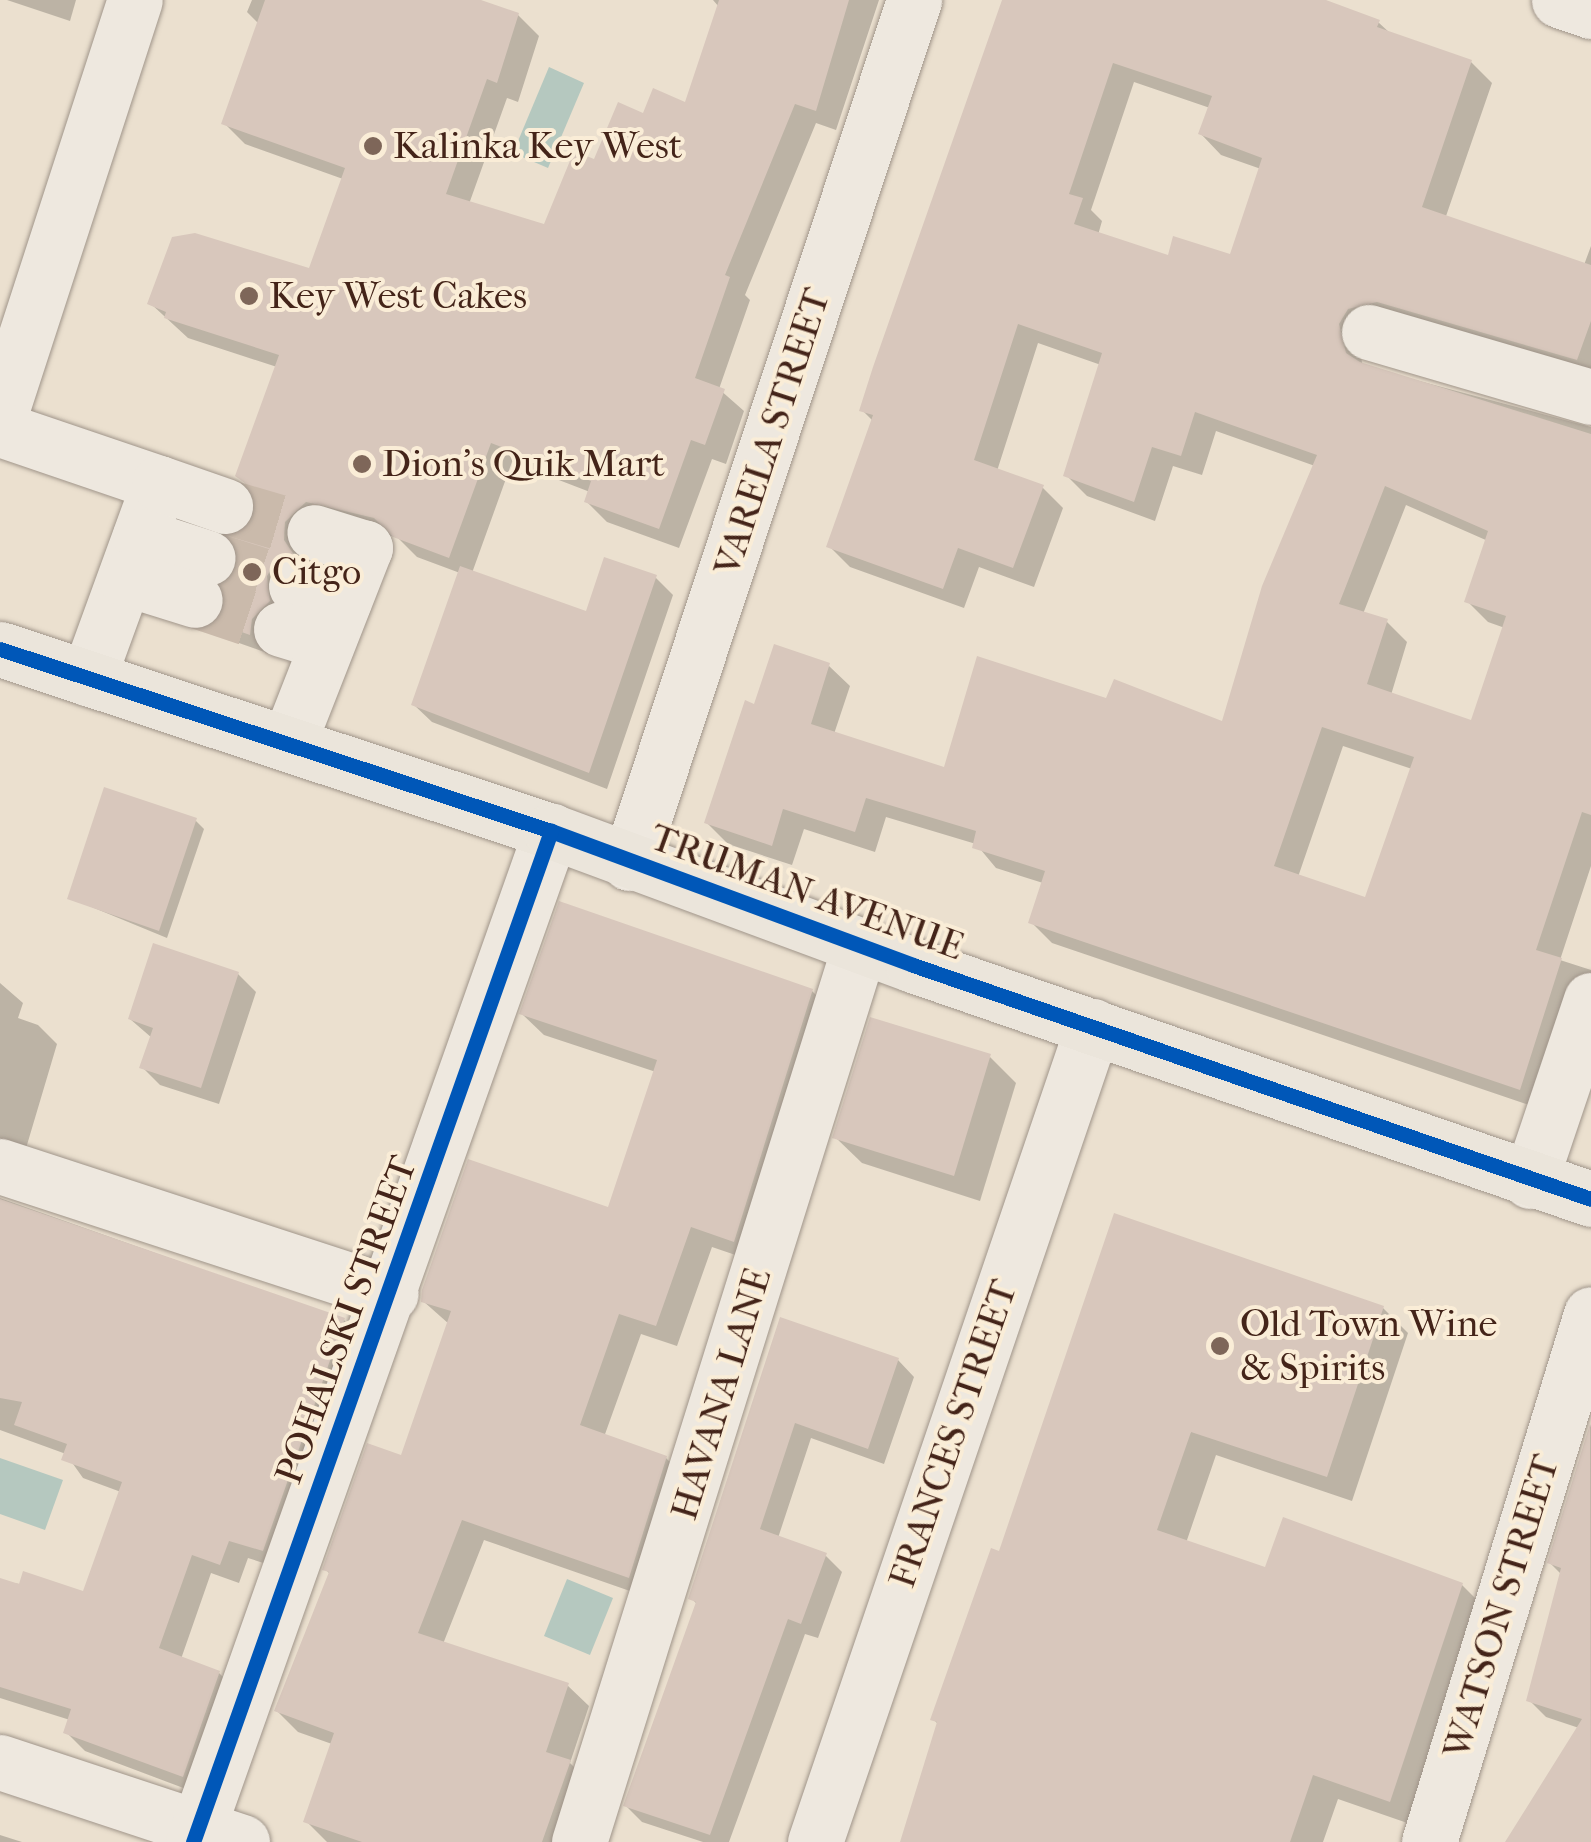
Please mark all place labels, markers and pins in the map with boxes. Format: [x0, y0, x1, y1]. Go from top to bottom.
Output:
place label: Kalinka Key West [393, 123, 682, 169]
marker: Kalinka Key West [362, 135, 384, 157]
place label: Key West Cakes [269, 273, 527, 319]
marker: Key West Cakes [238, 285, 260, 307]
place label: Dion's Quik Mart [382, 441, 665, 487]
marker: Dion's Quik Mart [351, 453, 373, 475]
place label: Citgo [272, 549, 361, 595]
marker: Citgo [241, 561, 263, 583]
place label: Old Town Wine & Spirits [1240, 1301, 1497, 1390]
marker: Old Town Wine & Spirits [1209, 1335, 1231, 1357]

